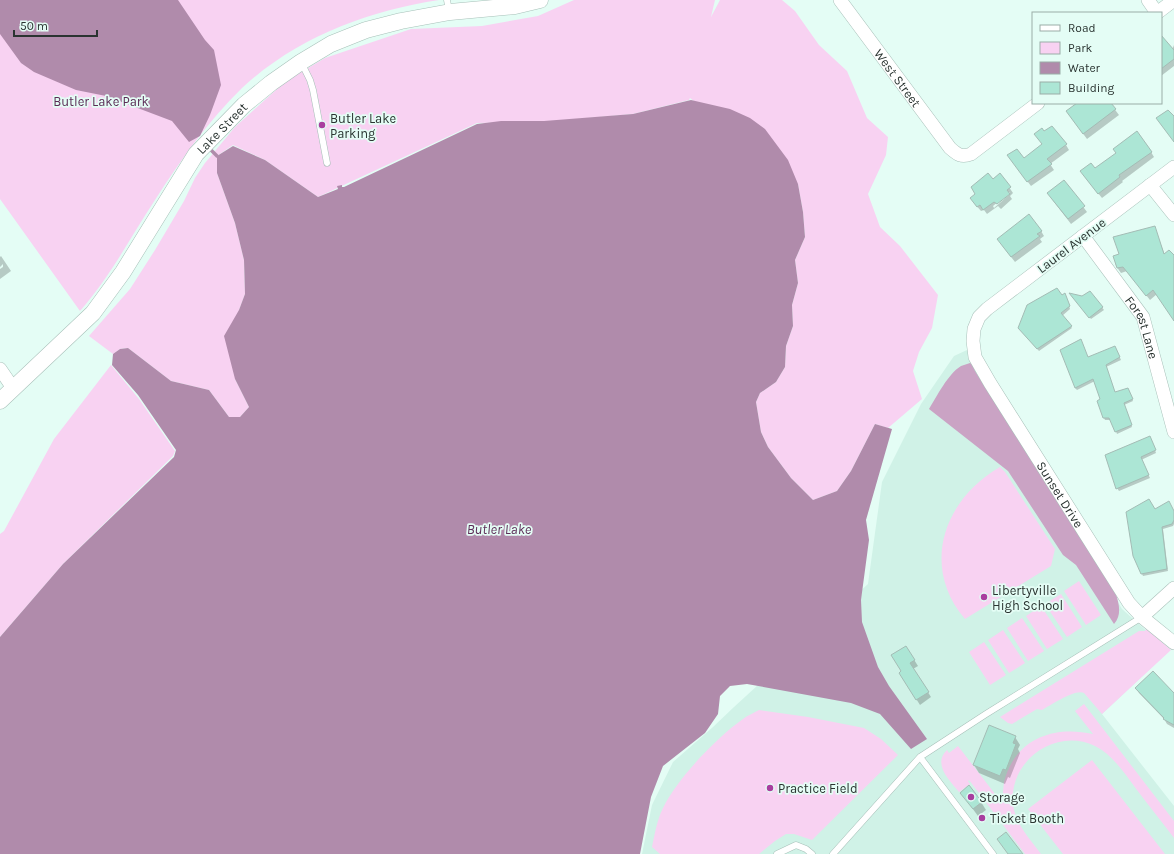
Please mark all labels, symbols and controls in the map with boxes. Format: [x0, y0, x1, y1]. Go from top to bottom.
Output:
scale bar [14, 12, 97, 38]
legend [1032, 12, 1162, 104]
text: 50 m [20, 19, 48, 33]
text: Road [1068, 21, 1096, 35]
text: Park [1068, 41, 1093, 55]
street label: West Street [871, 46, 924, 110]
text: Water [1068, 61, 1101, 75]
text: Building [1068, 81, 1115, 95]
park label: Butler Lake Park [53, 94, 149, 109]
street label: Lake Street [193, 99, 250, 157]
place label: Butler Lake Parking [330, 111, 397, 141]
marker: Butler Lake Parking [317, 120, 327, 130]
street label: Laurel Avenue [1034, 215, 1109, 276]
street label: Forest Lane [1122, 293, 1161, 361]
street label: Sunset Drive [1033, 459, 1087, 531]
water label: Butler Lake [467, 521, 532, 538]
place label: Libertyville High School [992, 583, 1063, 613]
marker: Libertyville High School [979, 592, 989, 602]
place label: Practice Field [778, 781, 858, 796]
marker: Practice Field [765, 783, 775, 793]
place label: Storage [979, 790, 1025, 805]
marker: Storage [966, 792, 976, 802]
place label: Ticket Booth [990, 811, 1064, 826]
marker: Ticket Booth [977, 813, 987, 823]

